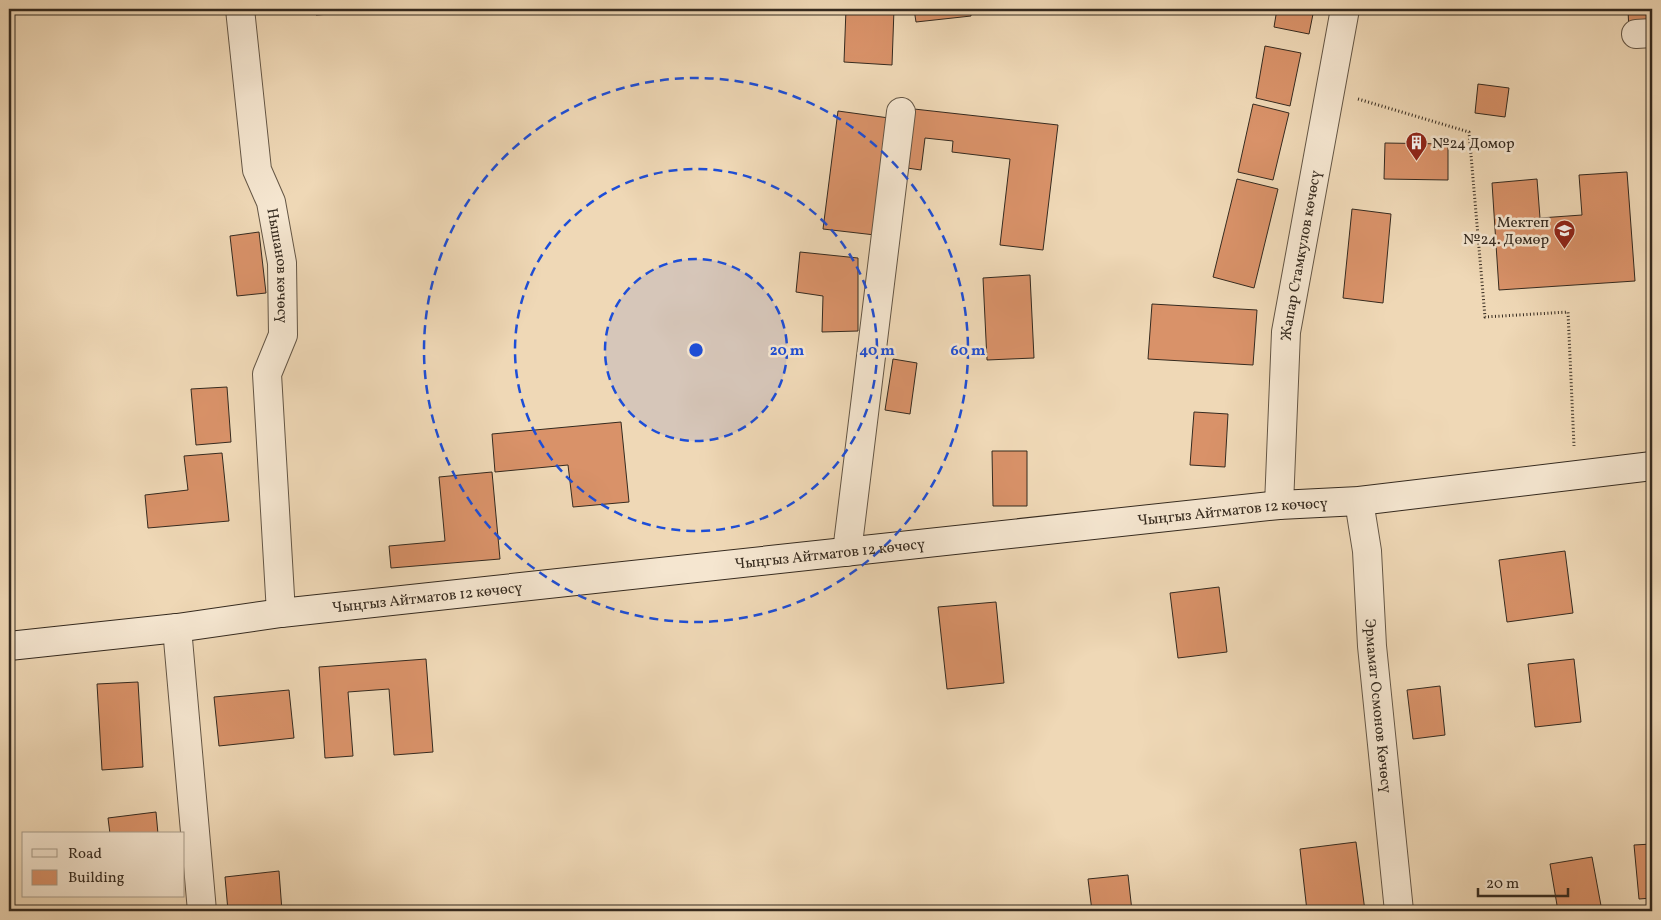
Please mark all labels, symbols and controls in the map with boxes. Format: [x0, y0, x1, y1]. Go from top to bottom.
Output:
building icon: №24 Домор [1404, 131, 1428, 162]
place label: №24 Домор [1432, 134, 1515, 155]
street label: Жапар Стамкулов көчөсү [1277, 169, 1327, 341]
street label: Нышанов көчөсү [260, 206, 292, 323]
place label: Мектеп №24. Дөмөр [1463, 213, 1549, 251]
school or university icon: Мектеп №24. Дөмөр [1553, 219, 1577, 250]
centre of rings [687, 341, 705, 359]
text: 20 m [770, 341, 805, 362]
text: 40 m [859, 341, 895, 362]
text: 60 m [951, 341, 986, 362]
street label: Чыңгыз Айтматов 12 көчөсү [1136, 494, 1328, 532]
street label: Чыңгыз Айтматов 12 көчөсү [734, 534, 926, 576]
street label: Чыңгыз Айтматов 12 көчөсү [331, 578, 524, 619]
street label: Эрмамат Осмонов Көчөсү [1359, 618, 1396, 794]
legend [22, 832, 185, 898]
text: Road [68, 844, 102, 865]
scale bar [1478, 865, 1568, 897]
text: Building [68, 868, 125, 889]
text: 20 m [1486, 874, 1519, 895]

